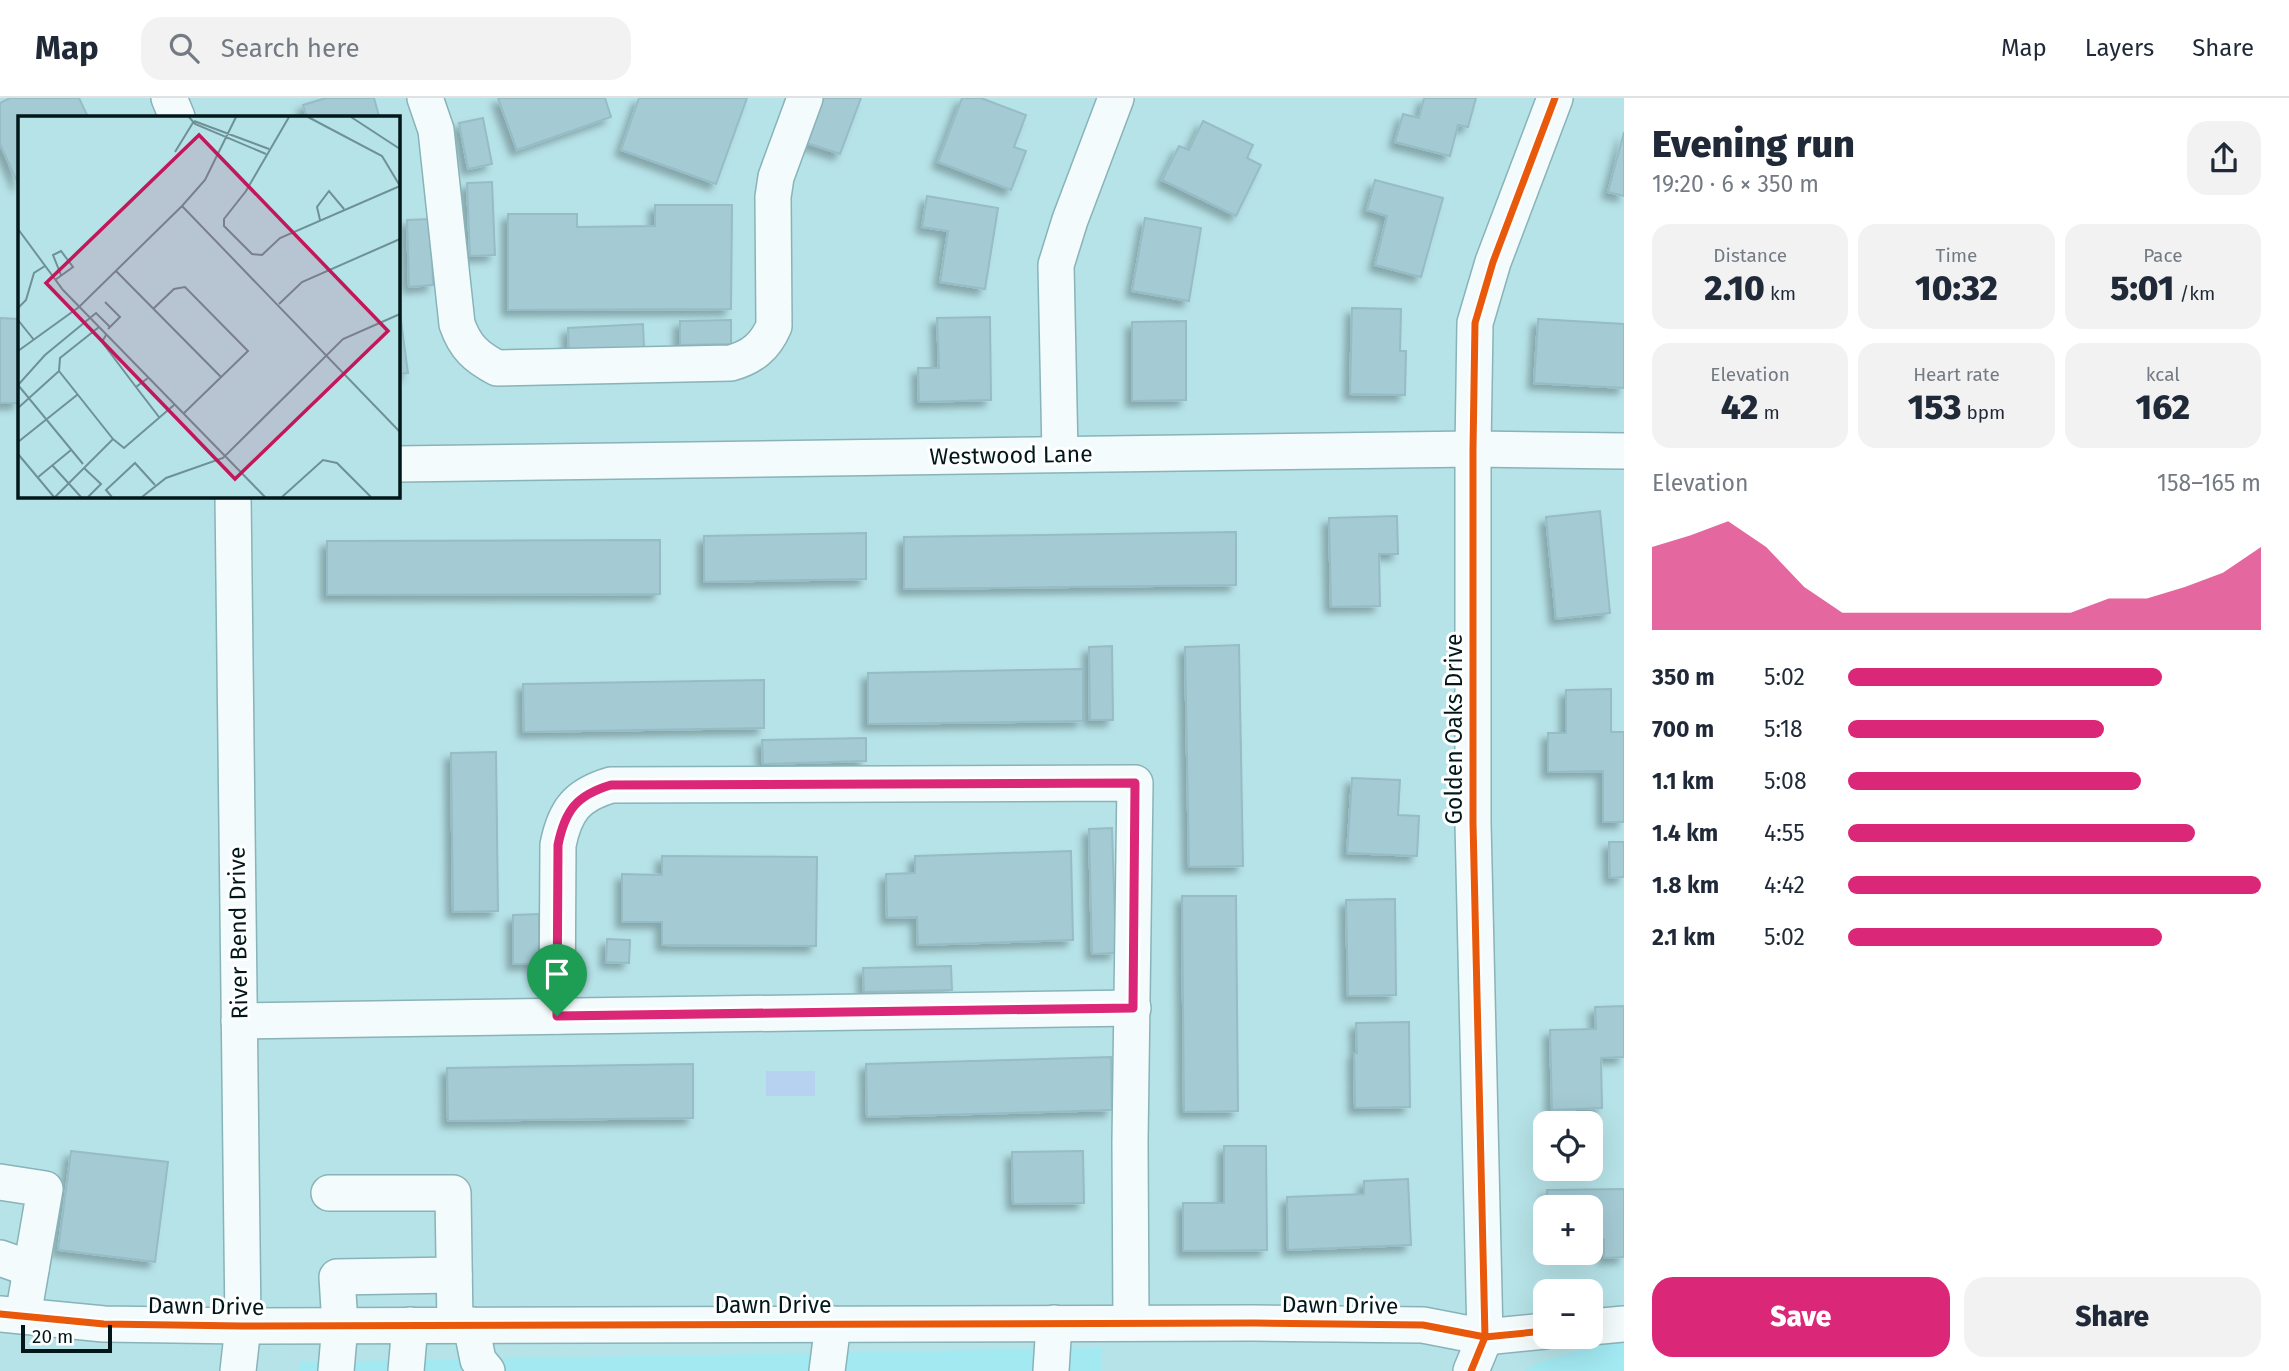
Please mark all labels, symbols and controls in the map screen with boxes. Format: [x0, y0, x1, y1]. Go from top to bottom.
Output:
search box [141, 17, 631, 80]
text: Map [35, 28, 99, 68]
icon: search [165, 29, 203, 67]
text: Search here [221, 33, 360, 64]
text: Map [2001, 34, 2047, 62]
text: Layers [2085, 34, 2154, 62]
text: Share [2192, 34, 2254, 62]
inset map [18, 116, 399, 497]
text: Evening run [1652, 121, 1855, 167]
button: share [2187, 121, 2261, 195]
text: 19:20 · 6 × 350 m [1652, 170, 1819, 198]
text: Distance [1713, 244, 1787, 267]
text: Time [1936, 244, 1977, 267]
text: Pace [2143, 244, 2183, 267]
text: 2.10 [1704, 267, 1765, 309]
text: 10:32 [1915, 267, 1998, 309]
text: 5:01 [2110, 267, 2174, 309]
text: km [1765, 282, 1796, 305]
text: /km [2174, 282, 2215, 305]
text: Elevation [1710, 363, 1790, 386]
text: Heart rate [1913, 363, 2000, 386]
text: kcal [2146, 363, 2180, 386]
text: 42 [1721, 386, 1758, 428]
text: 153 [1908, 386, 1961, 428]
text: 162 [2136, 386, 2190, 428]
text: m [1758, 401, 1780, 424]
text: bpm [1961, 401, 2005, 424]
street label: Westwood Lane [929, 440, 1093, 470]
text: Elevation [1652, 469, 1748, 497]
text: 158–165 m [2157, 469, 2261, 497]
street label: Golden Oaks Drive [1440, 633, 1468, 825]
text: 350 m [1652, 663, 1715, 691]
text: 5:02 [1764, 663, 1805, 691]
text: 700 m [1652, 715, 1714, 743]
text: 5:18 [1764, 715, 1803, 743]
text: 1.1 km [1652, 767, 1714, 795]
text: 5:08 [1764, 767, 1807, 795]
text: 1.4 km [1652, 819, 1718, 847]
text: 4:55 [1764, 819, 1805, 847]
street label: River Bend Drive [222, 846, 254, 1020]
text: 1.8 km [1652, 871, 1719, 899]
text: 4:42 [1764, 871, 1805, 899]
text: 2.1 km [1652, 923, 1715, 951]
text: 5:02 [1764, 923, 1805, 951]
pin [527, 944, 587, 1016]
icon: arrive [538, 955, 576, 993]
map controls [1533, 1111, 1603, 1349]
button: locate [1533, 1111, 1603, 1181]
button: + [1533, 1195, 1603, 1265]
button: Save [1652, 1277, 1950, 1357]
button: Share [1964, 1277, 2261, 1357]
button: − [1533, 1279, 1603, 1349]
street label: Dawn Drive [1281, 1290, 1399, 1320]
street label: Dawn Drive [147, 1291, 265, 1321]
street label: Dawn Drive [715, 1291, 831, 1319]
scale bar [21, 1322, 112, 1354]
text: 20 m [32, 1325, 73, 1348]

